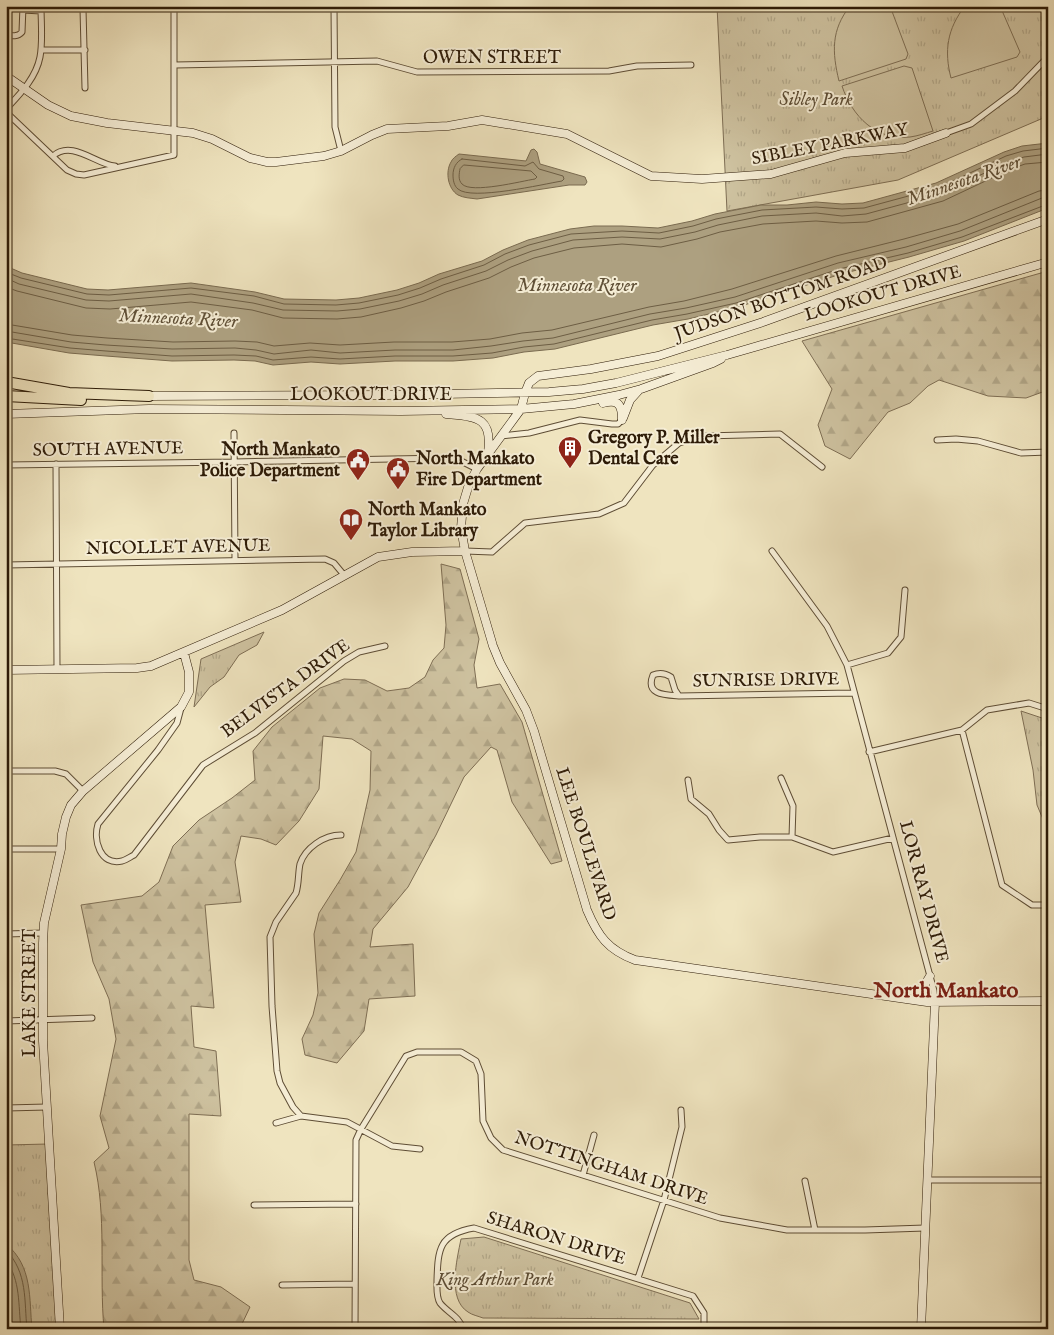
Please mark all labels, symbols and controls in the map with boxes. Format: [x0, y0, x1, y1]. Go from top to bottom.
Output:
street label: OWEN STREET [423, 47, 561, 70]
park label: Sibley Park [779, 89, 853, 112]
street label: SIBLEY PARKWAY [750, 118, 911, 171]
water label: Minnesota River [904, 150, 1026, 212]
street label: JUDSON BOTTOM ROAD [670, 252, 891, 347]
street label: LOOKOUT DRIVE [802, 261, 964, 327]
water label: Minnesota River [517, 274, 638, 298]
water label: Minnesota River [118, 304, 240, 334]
street label: LOOKOUT DRIVE [290, 384, 452, 407]
place label: Gregory P. Miller Dental Care [588, 427, 720, 471]
building icon: Gregory P. Miller Dental Care [557, 435, 583, 469]
street label: SOUTH AVENUE [32, 437, 184, 463]
place label: North Mankato Police Department [200, 439, 341, 483]
public building icon: North Mankato Police Department [345, 447, 371, 481]
place label: North Mankato Fire Department [415, 448, 543, 492]
public building icon: North Mankato Fire Department [385, 456, 411, 490]
place label: North Mankato Taylor Library [367, 499, 487, 543]
library icon: North Mankato Taylor Library [338, 507, 364, 541]
street label: NICOLLET AVENUE [85, 535, 271, 561]
street label: BELVISTA DRIVE [217, 634, 355, 744]
street label: SUNRISE DRIVE [692, 668, 840, 694]
street label: LEE BOULEVARD [549, 764, 621, 924]
street label: LOR RAY DRIVE [893, 818, 953, 966]
street label: LAKE STREET [19, 929, 42, 1057]
district label: North Mankato [873, 977, 1019, 1005]
street label: NOTTINGHAM DRIVE [511, 1127, 711, 1211]
street label: SHARON DRIVE [484, 1207, 628, 1271]
park label: King Arthur Park [435, 1269, 554, 1292]

